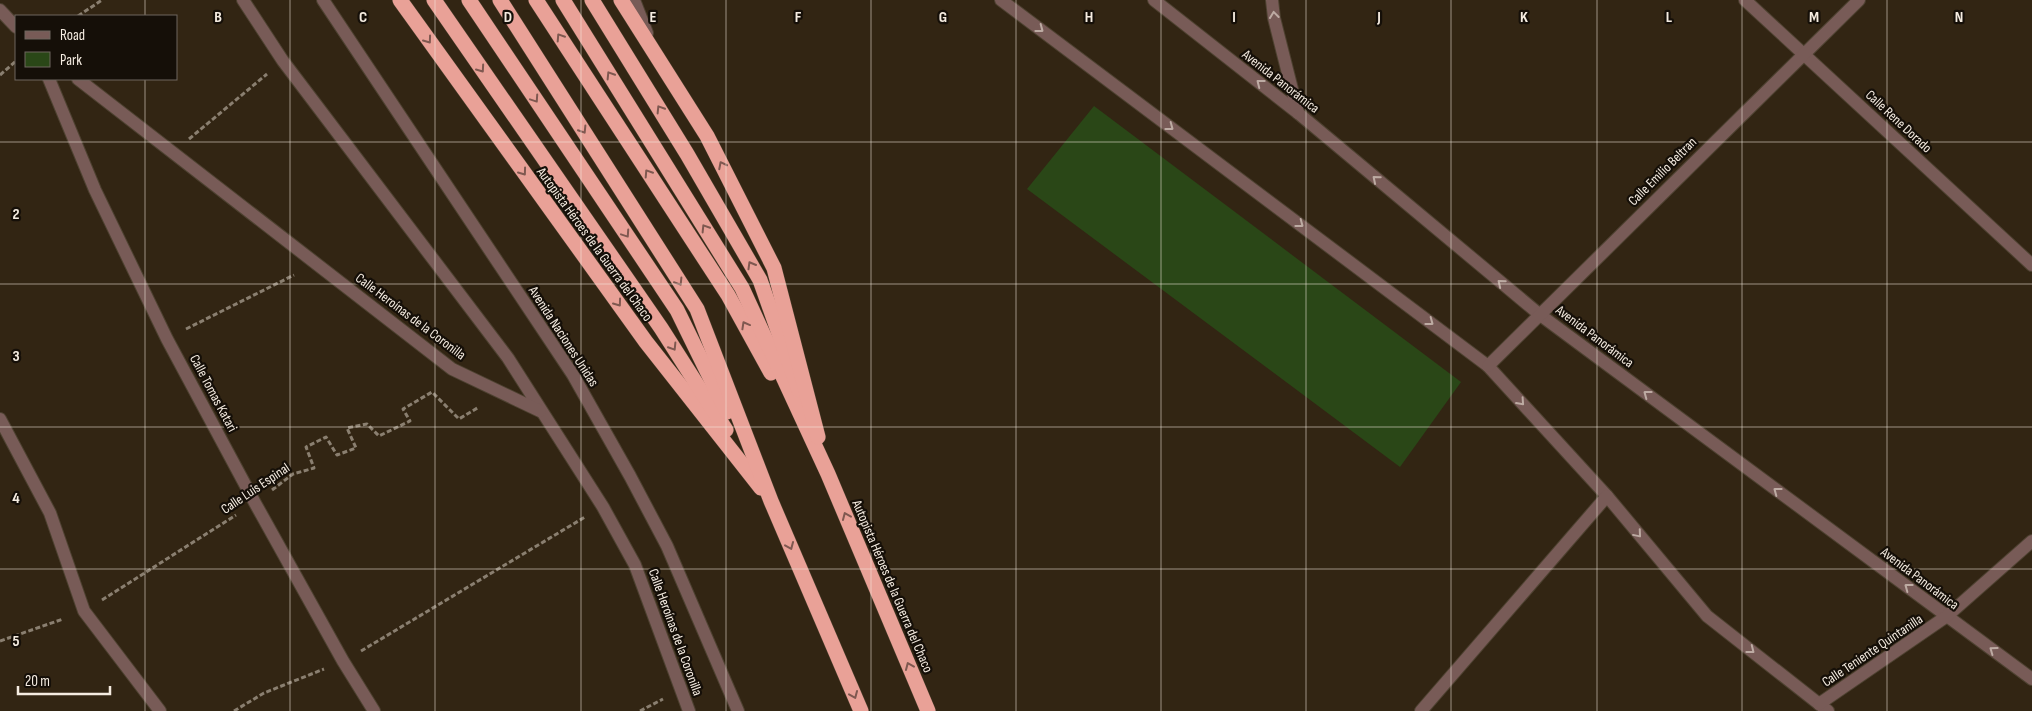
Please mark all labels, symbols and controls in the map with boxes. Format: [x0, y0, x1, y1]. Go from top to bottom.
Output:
text: B [214, 8, 222, 27]
text: C [359, 8, 367, 27]
text: D [504, 8, 512, 27]
text: E [650, 8, 657, 27]
text: F [795, 8, 802, 27]
text: G [939, 8, 947, 27]
text: H [1085, 8, 1093, 27]
text: I [1232, 8, 1236, 27]
text: J [1376, 8, 1381, 27]
text: K [1520, 8, 1528, 27]
text: L [1666, 8, 1673, 27]
text: M [1809, 8, 1819, 27]
text: N [1955, 8, 1963, 27]
one-way arrow [1269, 11, 1280, 19]
legend [15, 15, 178, 80]
one-way arrow [1034, 24, 1043, 32]
text: Road [60, 26, 85, 45]
one-way arrow [556, 33, 566, 42]
one-way arrow [422, 34, 431, 44]
street label: Avenida Panorámica [1238, 45, 1323, 117]
text: Park [60, 51, 82, 70]
one-way arrow [475, 63, 484, 73]
one-way arrow [606, 71, 616, 80]
one-way arrow [1256, 80, 1265, 89]
street label: Calle Rene Dorado [1862, 86, 1935, 156]
one-way arrow [529, 93, 538, 102]
one-way arrow [657, 106, 666, 115]
one-way arrow [1164, 121, 1174, 130]
one-way arrow [577, 124, 586, 133]
street label: Calle Emilio Beltran [1625, 134, 1700, 209]
one-way arrow [718, 162, 728, 171]
street label: Autopista Héroes de la Guerra del Chaco [532, 163, 656, 325]
one-way arrow [517, 166, 526, 176]
one-way arrow [645, 169, 654, 179]
one-way arrow [1373, 175, 1382, 184]
text: 2 [12, 205, 20, 224]
one-way arrow [1294, 219, 1303, 227]
one-way arrow [701, 224, 711, 233]
one-way arrow [619, 228, 629, 237]
one-way arrow [747, 261, 757, 270]
street label: Calle Heroínas de la Coronilla [352, 269, 469, 363]
one-way arrow [673, 276, 683, 285]
one-way arrow [1498, 280, 1507, 288]
street label: Avenida Naciones Unidas [524, 282, 602, 390]
one-way arrow [612, 298, 621, 307]
street label: Avenida Panorámica [1552, 301, 1637, 371]
one-way arrow [1424, 316, 1434, 325]
one-way arrow [741, 321, 751, 330]
one-way arrow [667, 341, 676, 350]
text: 3 [12, 347, 20, 366]
street label: Calle Tomas Katari [186, 352, 241, 435]
one-way arrow [1643, 391, 1653, 400]
one-way arrow [1515, 396, 1524, 405]
street label: Calle Luis Espinal [218, 459, 293, 518]
one-way arrow [1774, 488, 1783, 496]
text: 4 [12, 489, 20, 508]
street label: Autopista Héroes de la Guerra del Chaco [848, 496, 937, 675]
one-way arrow [842, 512, 852, 521]
one-way arrow [1633, 528, 1642, 537]
one-way arrow [784, 541, 795, 550]
street label: Avenida Panorámica [1877, 543, 1962, 613]
street label: Calle Heroínas de la Coronilla [645, 566, 706, 698]
one-way arrow [1905, 585, 1914, 593]
street label: Calle Teniente Quintanilla [1819, 610, 1926, 690]
text: 5 [12, 632, 20, 651]
one-way arrow [1745, 645, 1754, 654]
one-way arrow [1989, 647, 1999, 656]
one-way arrow [905, 662, 916, 671]
scale bar [18, 664, 110, 696]
text: 20 m [25, 672, 50, 691]
one-way arrow [848, 690, 859, 699]

